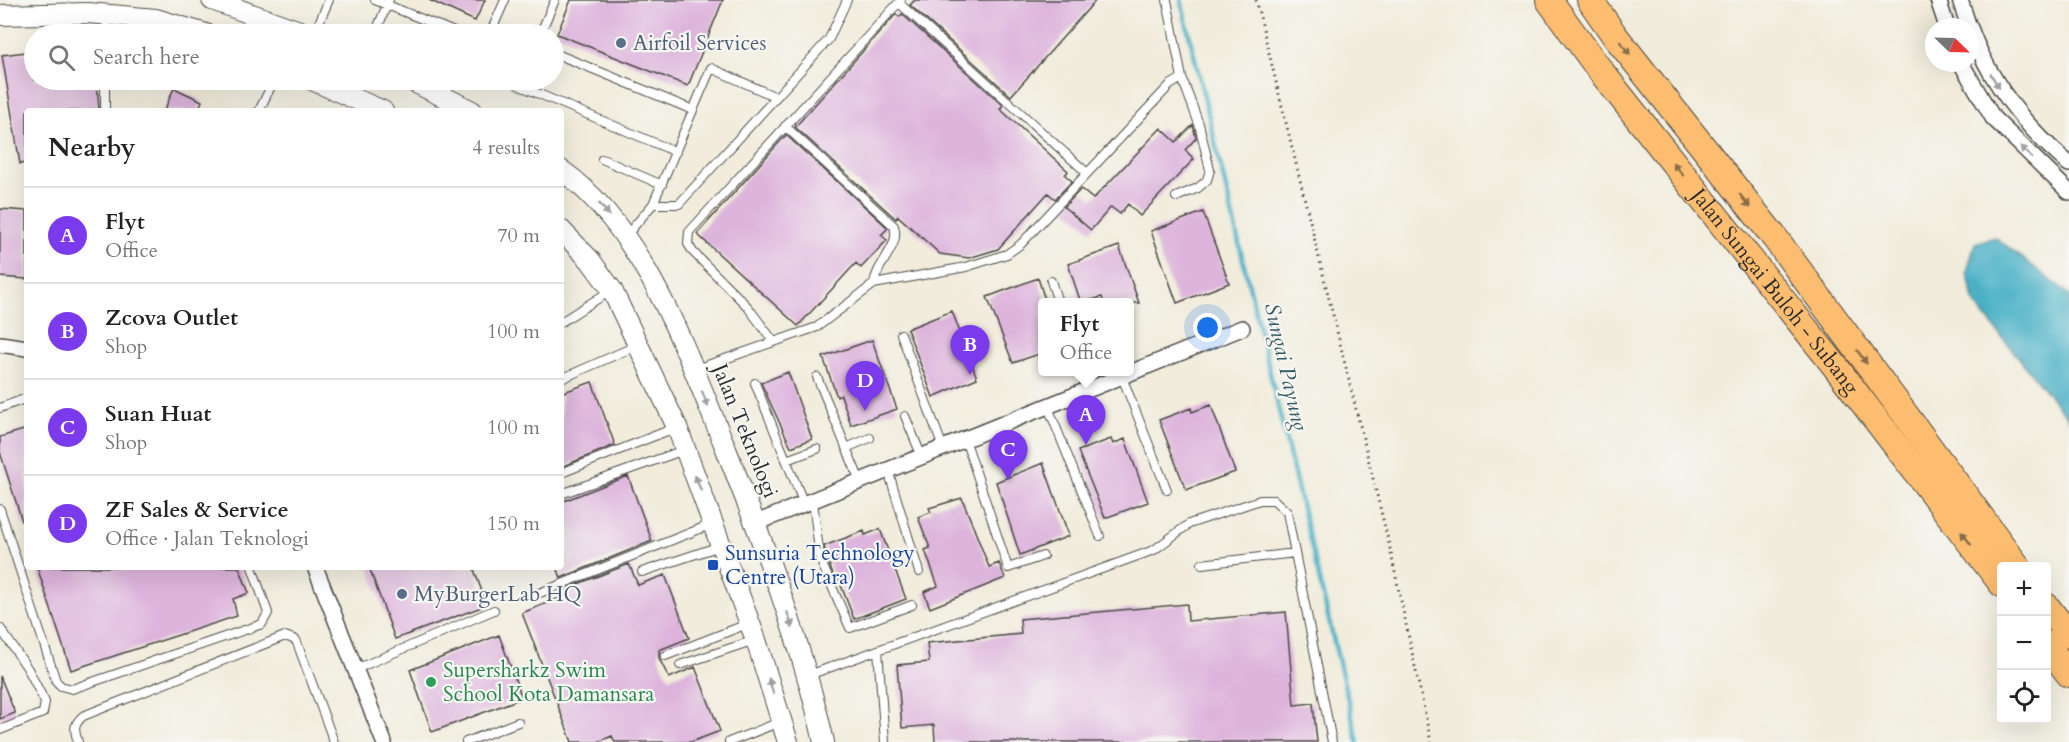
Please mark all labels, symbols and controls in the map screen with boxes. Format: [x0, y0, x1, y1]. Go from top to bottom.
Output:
north arrow [1925, 18, 1979, 72]
search box [24, 24, 564, 90]
place label: Airfoil Services [633, 29, 767, 58]
marker: Airfoil Services [614, 36, 628, 50]
one-way arrow [1618, 40, 1630, 55]
icon: search [45, 41, 78, 74]
text: Search here [93, 42, 200, 72]
one-way arrow [1990, 73, 2001, 89]
text: Nearby [48, 130, 136, 165]
text: 4 results [472, 134, 540, 161]
one-way arrow [2020, 145, 2034, 159]
one-way arrow [1673, 161, 1685, 176]
street label: Jalan Sungai Buloh - Subang [1683, 180, 1866, 401]
one-way arrow [1739, 193, 1751, 208]
one-way arrow [598, 201, 611, 217]
text: Flyt [105, 207, 145, 237]
text: A [60, 222, 75, 249]
text: 70 m [497, 222, 540, 249]
text: Office [105, 237, 158, 264]
popup [1038, 298, 1134, 376]
water label: Sungai Payung [1257, 300, 1315, 434]
text: Zcova Outlet [105, 303, 238, 333]
text: Flyt [1060, 309, 1099, 339]
your location [1193, 313, 1222, 342]
text: B [60, 318, 75, 345]
text: 100 m [487, 318, 540, 345]
pin: B [950, 326, 990, 375]
text: Shop [105, 333, 147, 360]
text: Office [1060, 339, 1112, 366]
one-way arrow [1856, 348, 1868, 364]
street label: Jalan Teknologi [704, 357, 785, 502]
pin: D [846, 362, 884, 411]
one-way arrow [701, 390, 711, 408]
pin: A [1066, 396, 1106, 445]
text: Suan Huat [105, 399, 211, 429]
text: C [60, 414, 75, 441]
text: 100 m [487, 414, 540, 441]
text: Shop [105, 429, 147, 456]
pin: C [988, 430, 1028, 480]
one-way arrow [693, 474, 702, 492]
text: ZF Sales & Service [105, 495, 289, 525]
text: D [59, 510, 76, 537]
text: 150 m [487, 510, 540, 537]
text: Office · Jalan Teknologi [105, 525, 309, 552]
one-way arrow [1960, 530, 1972, 546]
place label: Sunsuria Technology Centre (Utara) [725, 539, 915, 592]
marker: Sunsuria Technology Centre (Utara) [706, 558, 720, 572]
map controls [1997, 562, 2051, 724]
button: + [1997, 562, 2051, 616]
place label: MyBurgerLab HQ [414, 580, 582, 609]
marker: MyBurgerLab HQ [395, 587, 409, 601]
one-way arrow [785, 611, 795, 629]
button: − [1997, 616, 2051, 670]
place label: Supersharkz Swim School Kota Damansara [443, 656, 654, 709]
button: locate [1997, 670, 2051, 724]
marker: Supersharkz Swim School Kota Damansara [424, 675, 438, 689]
one-way arrow [766, 677, 775, 695]

